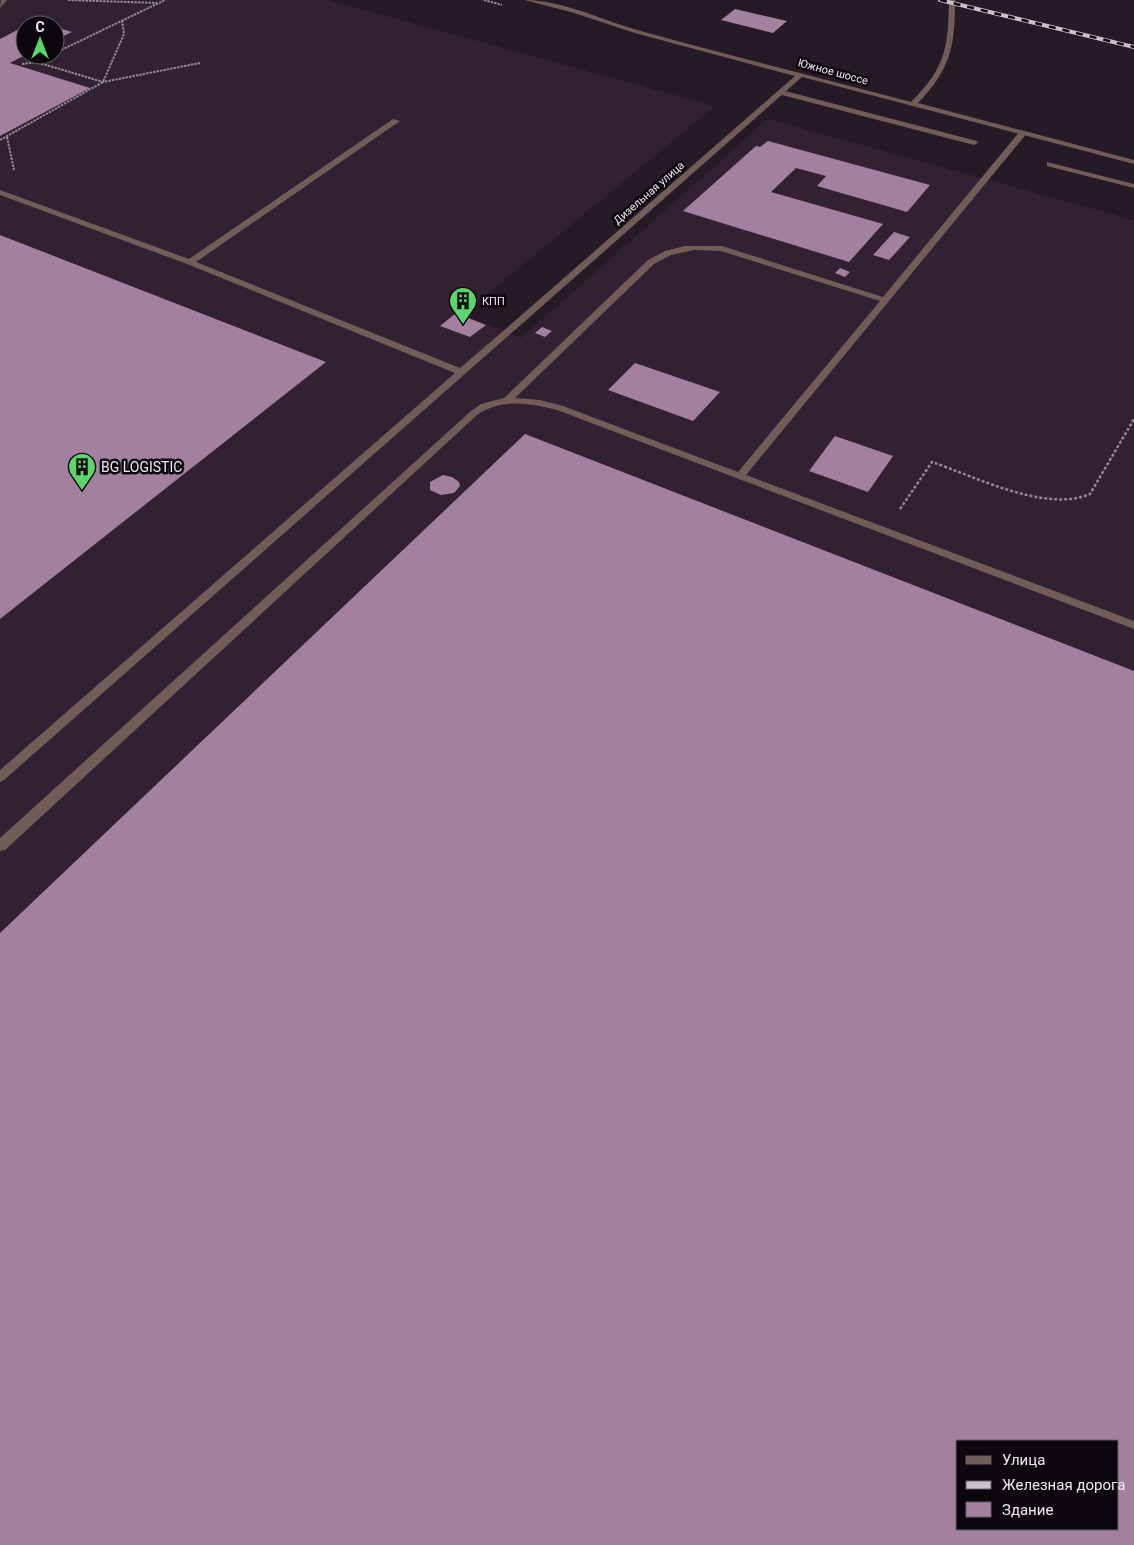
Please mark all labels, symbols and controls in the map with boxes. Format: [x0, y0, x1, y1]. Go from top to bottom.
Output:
north arrow [15, 15, 65, 65]
text: С [35, 19, 45, 35]
street label: Южное шоссе [797, 56, 870, 88]
street label: Дизельная улица [611, 159, 687, 227]
building icon: КПП [448, 286, 478, 325]
place label: КПП [482, 295, 505, 308]
building icon: BG LOGISTIC [67, 452, 97, 491]
place label: BG LOGISTIC [101, 459, 182, 475]
legend [956, 1440, 1119, 1530]
text: Улица [1002, 1451, 1045, 1469]
text: Железная дорога [1002, 1476, 1125, 1494]
text: Здание [1002, 1501, 1053, 1519]

